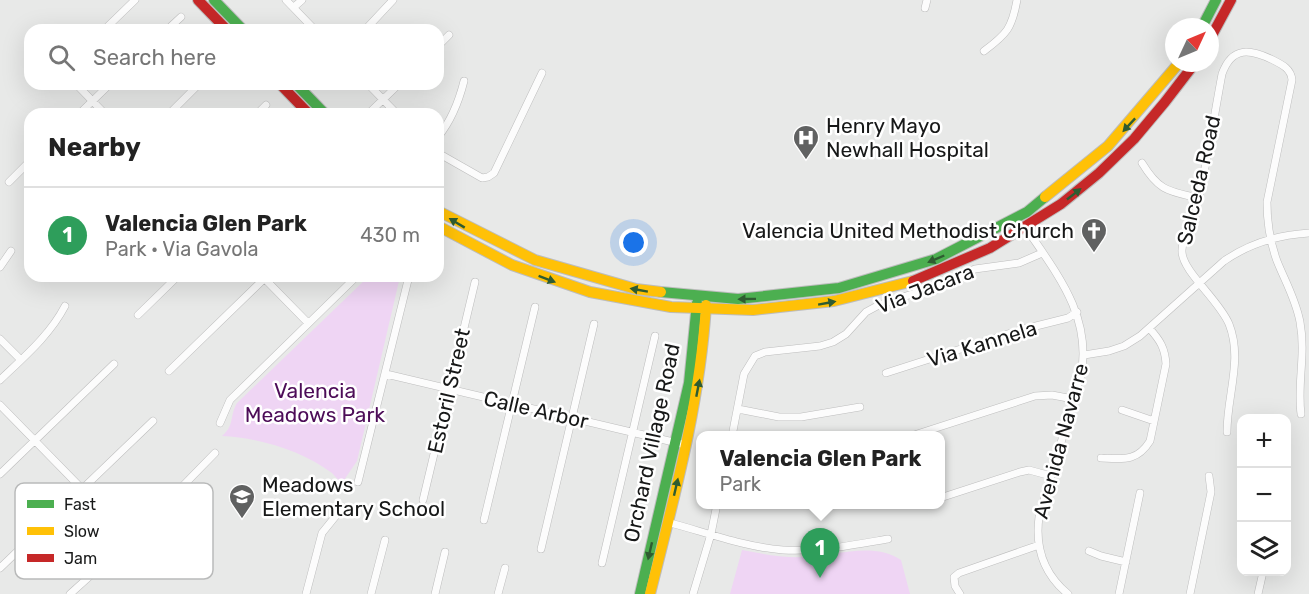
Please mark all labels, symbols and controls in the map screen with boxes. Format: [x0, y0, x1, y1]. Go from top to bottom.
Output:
north arrow [1165, 18, 1219, 72]
search box [24, 24, 444, 90]
icon: search [45, 41, 78, 74]
text: Search here [93, 44, 216, 71]
place label: Henry Mayo Newhall Hospital [826, 113, 989, 162]
street label: Salceda Road [1171, 113, 1226, 247]
one-way arrow [1123, 117, 1136, 132]
hospital icon: Henry Mayo Newhall Hospital [791, 123, 821, 161]
text: Nearby [48, 132, 141, 163]
one-way arrow [1066, 189, 1081, 201]
text: Valencia Glen Park [105, 210, 307, 237]
church icon: Valencia United Methodist Church [1079, 216, 1109, 254]
one-way arrow [449, 218, 465, 229]
place label: Valencia United Methodist Church [742, 218, 1074, 243]
text: 1 [63, 223, 72, 247]
text: 430 m [360, 223, 420, 247]
your location [619, 228, 648, 257]
text: Park · Via Gavola [105, 237, 259, 261]
one-way arrow [928, 254, 945, 263]
street label: Via Jacara [872, 258, 977, 319]
one-way arrow [538, 275, 556, 284]
one-way arrow [630, 285, 649, 294]
one-way arrow [737, 294, 756, 303]
one-way arrow [818, 298, 837, 307]
street label: Via Kannela [924, 315, 1040, 372]
street label: Estoril Street [422, 326, 475, 456]
street label: Orchard Village Road [618, 341, 685, 545]
street label: Avenida Navarre [1028, 360, 1093, 521]
park label: Valencia Meadows Park [245, 378, 385, 427]
one-way arrow [694, 378, 703, 397]
street label: Calle Arbor [481, 385, 591, 434]
map controls [1237, 414, 1291, 576]
button: + [1237, 414, 1291, 468]
popup [696, 431, 945, 509]
text: Valencia Glen Park [720, 445, 921, 472]
button: − [1237, 468, 1291, 522]
place label: Meadows Elementary School [262, 472, 445, 521]
text: Park [720, 472, 761, 496]
one-way arrow [671, 477, 681, 496]
school or university icon: Meadows Elementary School [227, 482, 257, 520]
legend [15, 483, 213, 579]
text: Fast [64, 495, 96, 514]
text: Slow [64, 522, 100, 541]
button: layers [1237, 522, 1291, 576]
pin: 1 [800, 528, 840, 578]
one-way arrow [644, 542, 654, 560]
text: Jam [64, 549, 97, 568]

